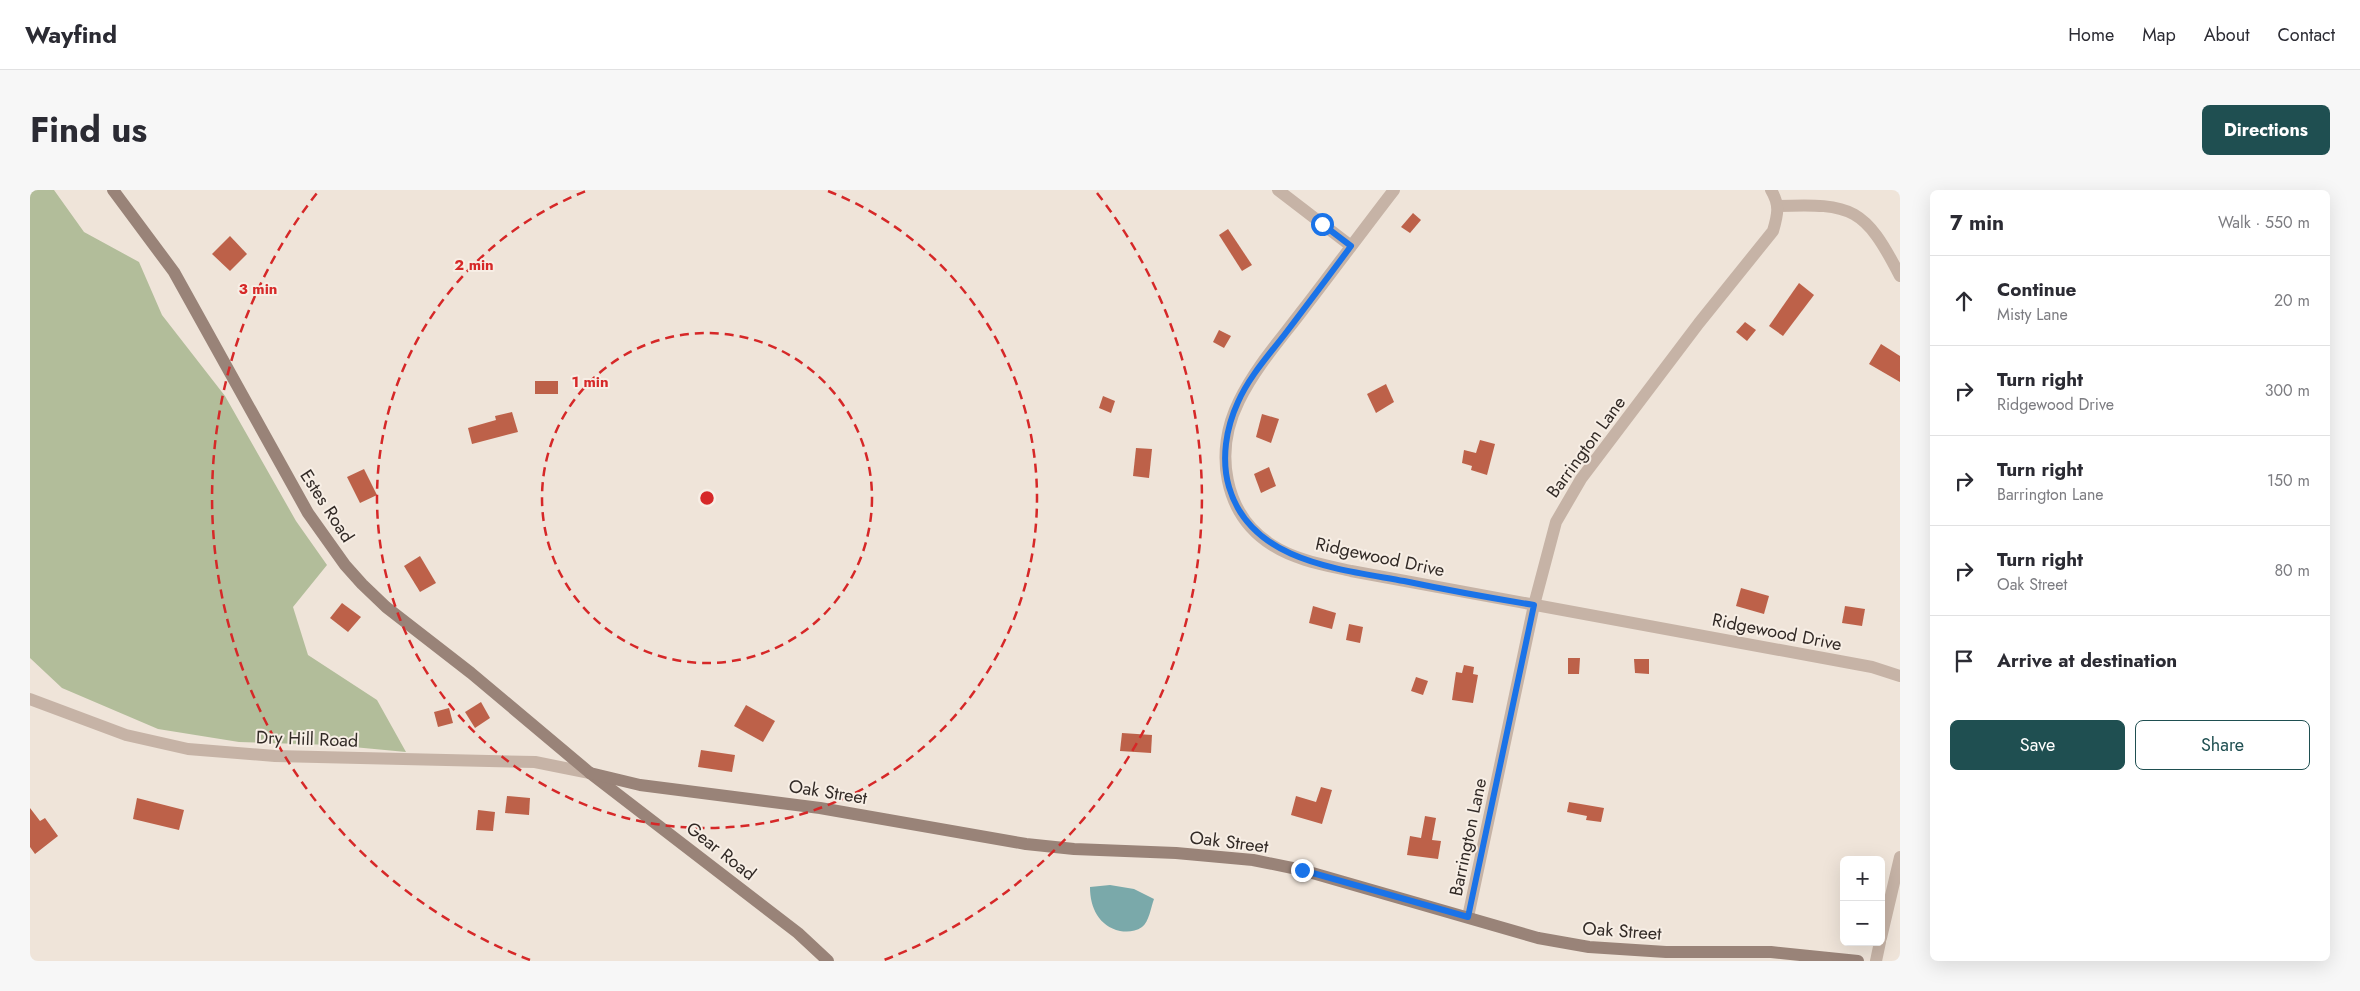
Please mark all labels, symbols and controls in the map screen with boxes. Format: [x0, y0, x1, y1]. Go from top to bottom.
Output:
text: Wayfind [25, 17, 117, 52]
text: Home [2068, 22, 2114, 48]
text: Map [2142, 22, 2176, 48]
text: About [2204, 22, 2249, 48]
text: Contact [2277, 22, 2335, 48]
text: Find us [30, 105, 147, 155]
button: Directions [2202, 105, 2330, 155]
text: 7 min [1950, 208, 2004, 238]
text: Walk · 550 m [2218, 211, 2310, 234]
route start [1311, 213, 1334, 236]
text: 2 min [454, 254, 494, 276]
text: Continue [1997, 276, 2076, 303]
text: 3 min [239, 278, 277, 300]
icon: ahead [1950, 287, 1978, 315]
text: 20 m [2274, 289, 2310, 312]
text: Misty Lane [1997, 303, 2068, 326]
text: Turn right [1997, 366, 2083, 393]
text: 1 min [571, 371, 609, 393]
icon: right [1950, 377, 1978, 405]
text: 300 m [2265, 379, 2310, 402]
street label: Barrington Lane [1540, 391, 1632, 503]
text: Ridgewood Drive [1997, 393, 2114, 416]
text: Turn right [1997, 456, 2083, 483]
street label: Estes Road [294, 464, 360, 548]
icon: right [1950, 467, 1978, 495]
text: 150 m [2267, 469, 2310, 492]
text: Barrington Lane [1997, 483, 2104, 506]
centre of rings [698, 489, 716, 507]
street label: Ridgewood Drive [1313, 531, 1447, 583]
text: Turn right [1997, 546, 2083, 573]
icon: right [1950, 557, 1978, 585]
text: 80 m [2274, 559, 2310, 582]
text: Oak Street [1997, 573, 2067, 596]
street label: Ridgewood Drive [1710, 607, 1844, 657]
icon: arrive [1950, 647, 1978, 675]
text: Arrive at destination [1997, 647, 2177, 674]
button: Save [1950, 720, 2125, 770]
button: Share [2135, 720, 2310, 770]
street label: Dry Hill Road [255, 724, 359, 754]
street label: Oak Street [787, 773, 870, 811]
street label: Barrington Lane [1443, 776, 1493, 898]
street label: Gear Road [681, 815, 761, 887]
street label: Oak Street [1188, 824, 1271, 860]
map controls [1840, 856, 1885, 946]
button: + [1840, 856, 1885, 901]
route end [1291, 859, 1314, 882]
button: − [1840, 901, 1885, 946]
street label: Oak Street [1582, 915, 1663, 947]

